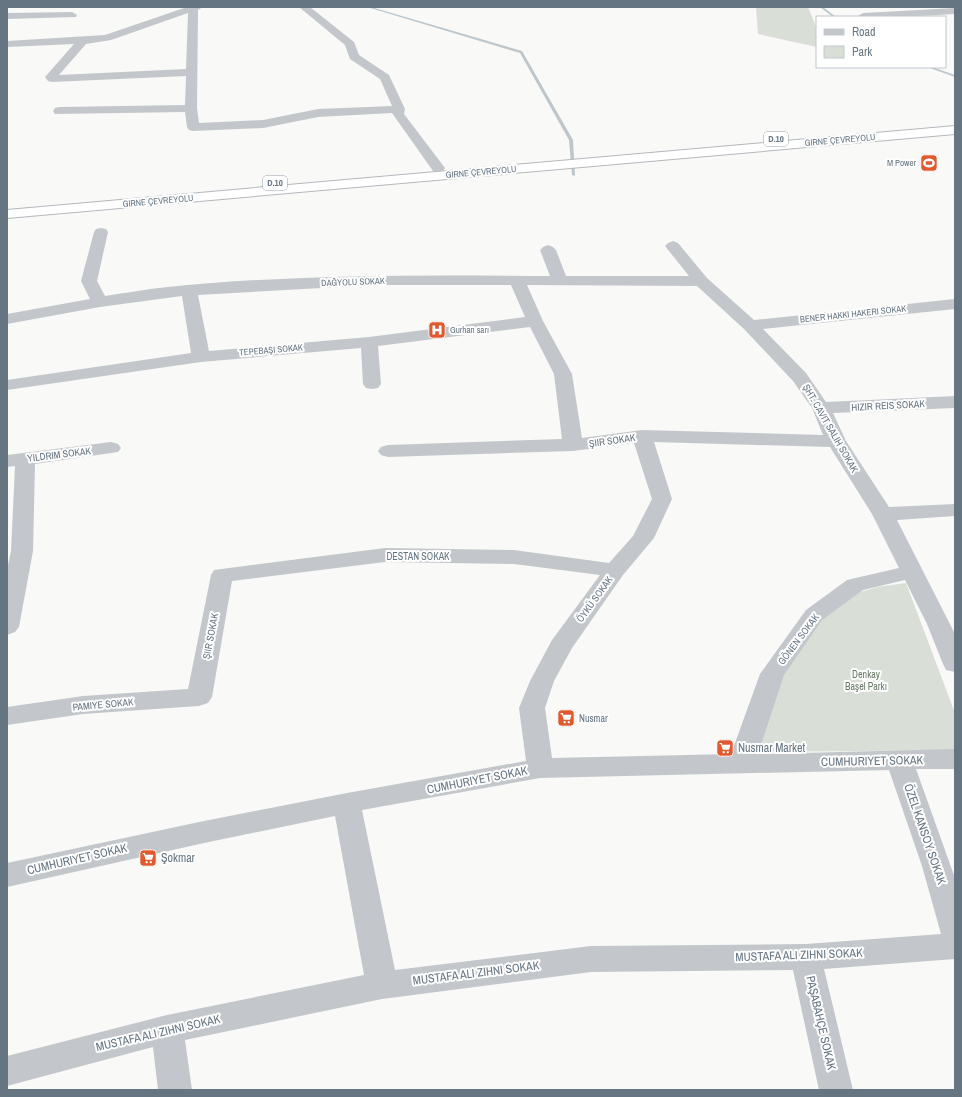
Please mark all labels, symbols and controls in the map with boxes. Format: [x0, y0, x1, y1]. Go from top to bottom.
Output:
legend [816, 16, 946, 68]
text: Road [852, 24, 876, 40]
text: Park [852, 44, 872, 60]
street label: GIRNE ÇEVREYOLU [804, 131, 876, 149]
road number: D.10 [764, 132, 788, 146]
sports icon: M Power [919, 153, 939, 173]
place label: M Power [887, 157, 917, 169]
street label: GIRNE ÇEVREYOLU [445, 163, 517, 181]
road number: D.10 [263, 176, 287, 190]
street label: GIRNE ÇEVREYOLU [122, 192, 194, 210]
street label: DAĞYOLU SOKAK [321, 275, 385, 289]
street label: BENER HAKKI HAKERI SOKAK [799, 302, 907, 326]
hospital icon: Gurhan sarı [427, 320, 447, 340]
place label: Gurhan sarı [450, 324, 489, 336]
street label: TEPEBAŞI SOKAK [239, 341, 303, 359]
street label: ŞHT. CAVIT SALIH SOKAK [800, 382, 861, 475]
street label: HIZIR REIS SOKAK [851, 397, 926, 414]
street label: ŞIIR SOKAK [588, 431, 637, 450]
street label: YILDRIM SOKAK [27, 444, 92, 465]
street label: DESTAN SOKAK [386, 550, 450, 563]
street label: ÖYKÜ SOKAK [573, 573, 616, 625]
street label: GÖNEN SOKAK [775, 611, 822, 667]
street label: ŞIIR SOKAK [200, 612, 221, 660]
park label: Denkay Başel Parkı [845, 668, 887, 693]
street label: PAMIYE SOKAK [72, 695, 134, 714]
supermarket icon: Nusmar [556, 708, 576, 728]
place label: Nusmar [579, 712, 608, 725]
supermarket icon: Nusmar Market [715, 738, 735, 758]
place label: Nusmar Market [738, 740, 806, 756]
street label: CUMHURIYET SOKAK [821, 752, 924, 770]
street label: CUMHURIYET SOKAK [425, 762, 529, 798]
street label: ÖZEL KANSOY SOKAK [900, 781, 951, 887]
street label: CUMHURIYET SOKAK [25, 840, 129, 878]
supermarket icon: Şokmar [138, 848, 158, 868]
place label: Şokmar [161, 850, 196, 866]
street label: MUSTAFA ALI ZIHNI SOKAK [735, 945, 863, 965]
street label: MUSTAFA ALI ZIHNI SOKAK [412, 957, 541, 989]
street label: PAŞABAHÇE SOKAK [802, 974, 840, 1072]
street label: MUSTAFA ALI ZIHNI SOKAK [94, 1011, 222, 1055]

